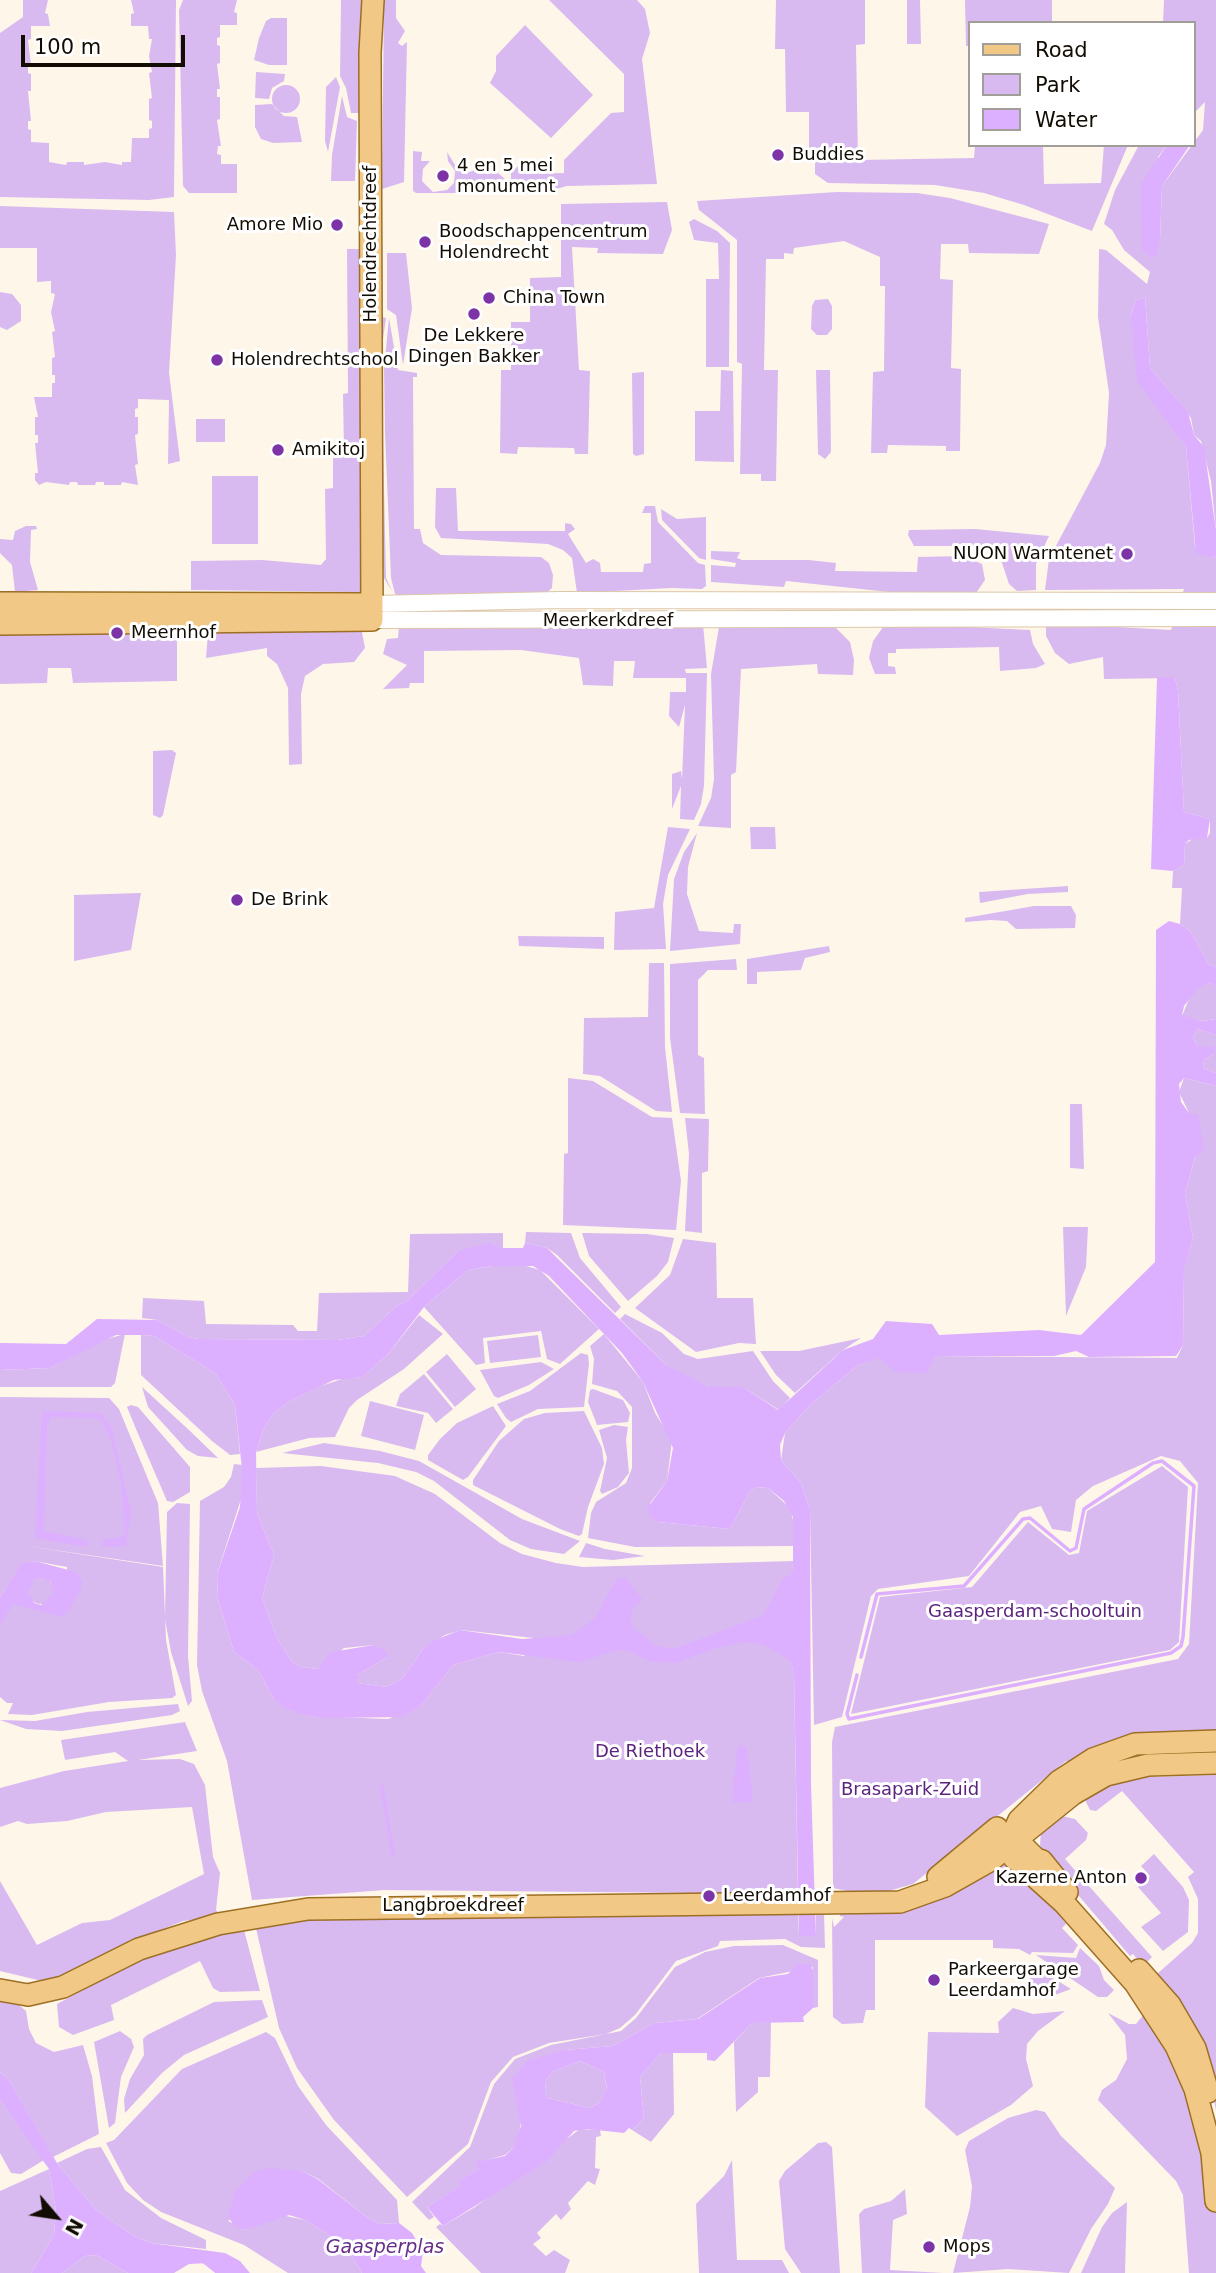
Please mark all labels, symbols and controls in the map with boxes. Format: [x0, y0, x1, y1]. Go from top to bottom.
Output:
scale bar [24, 21, 189, 65]
legend [968, 21, 1195, 147]
text: 100 m [34, 35, 101, 59]
text: Road [1035, 38, 1088, 62]
text: Park [1035, 73, 1080, 97]
text: Water [1035, 108, 1097, 132]
place label: Buddies [792, 144, 864, 166]
marker: Buddies [770, 147, 786, 163]
place label: 4 en 5 mei monument [457, 155, 555, 198]
street label: Holendrechtdreef [360, 166, 382, 322]
marker: 4 en 5 mei monument [435, 168, 451, 184]
place label: Amore Mio [227, 214, 323, 236]
marker: Amore Mio [329, 217, 345, 233]
place label: Boodschappencentrum Holendrecht [439, 221, 648, 264]
marker: Boodschappencentrum Holendrecht [417, 234, 433, 250]
place label: China Town [503, 287, 605, 309]
marker: China Town [481, 290, 497, 306]
marker: De Lekkere Dingen Bakker [466, 306, 482, 322]
place label: De Lekkere Dingen Bakker [408, 325, 540, 368]
place label: Holendrechtschool [231, 349, 399, 371]
marker: Holendrechtschool [209, 352, 225, 368]
place label: Amikitoj [292, 439, 365, 461]
marker: Amikitoj [270, 442, 286, 458]
place label: NUON Warmtenet [953, 543, 1113, 565]
marker: NUON Warmtenet [1119, 546, 1135, 562]
street label: Meerkerkdreef [543, 610, 673, 632]
place label: Meernhof [131, 622, 216, 644]
marker: Meernhof [109, 625, 125, 641]
place label: De Brink [251, 889, 328, 911]
marker: De Brink [229, 892, 245, 908]
park label: Gaasperdam-schooltuin [928, 1601, 1142, 1623]
park label: De Riethoek [595, 1741, 705, 1763]
park label: Brasapark-Zuid [841, 1779, 979, 1801]
place label: Kazerne Anton [995, 1867, 1127, 1889]
marker: Kazerne Anton [1133, 1870, 1149, 1886]
place label: Leerdamhof [723, 1885, 831, 1907]
marker: Leerdamhof [701, 1888, 717, 1904]
street label: Langbroekdreef [382, 1895, 524, 1917]
place label: Parkeergarage Leerdamhof [948, 1959, 1079, 2002]
marker: Parkeergarage Leerdamhof [926, 1972, 942, 1988]
north arrow [21, 2182, 91, 2252]
text: N [61, 2215, 88, 2239]
place label: Mops [943, 2236, 990, 2258]
water label: Gaasperplas [326, 2237, 444, 2259]
marker: Mops [921, 2239, 937, 2255]

